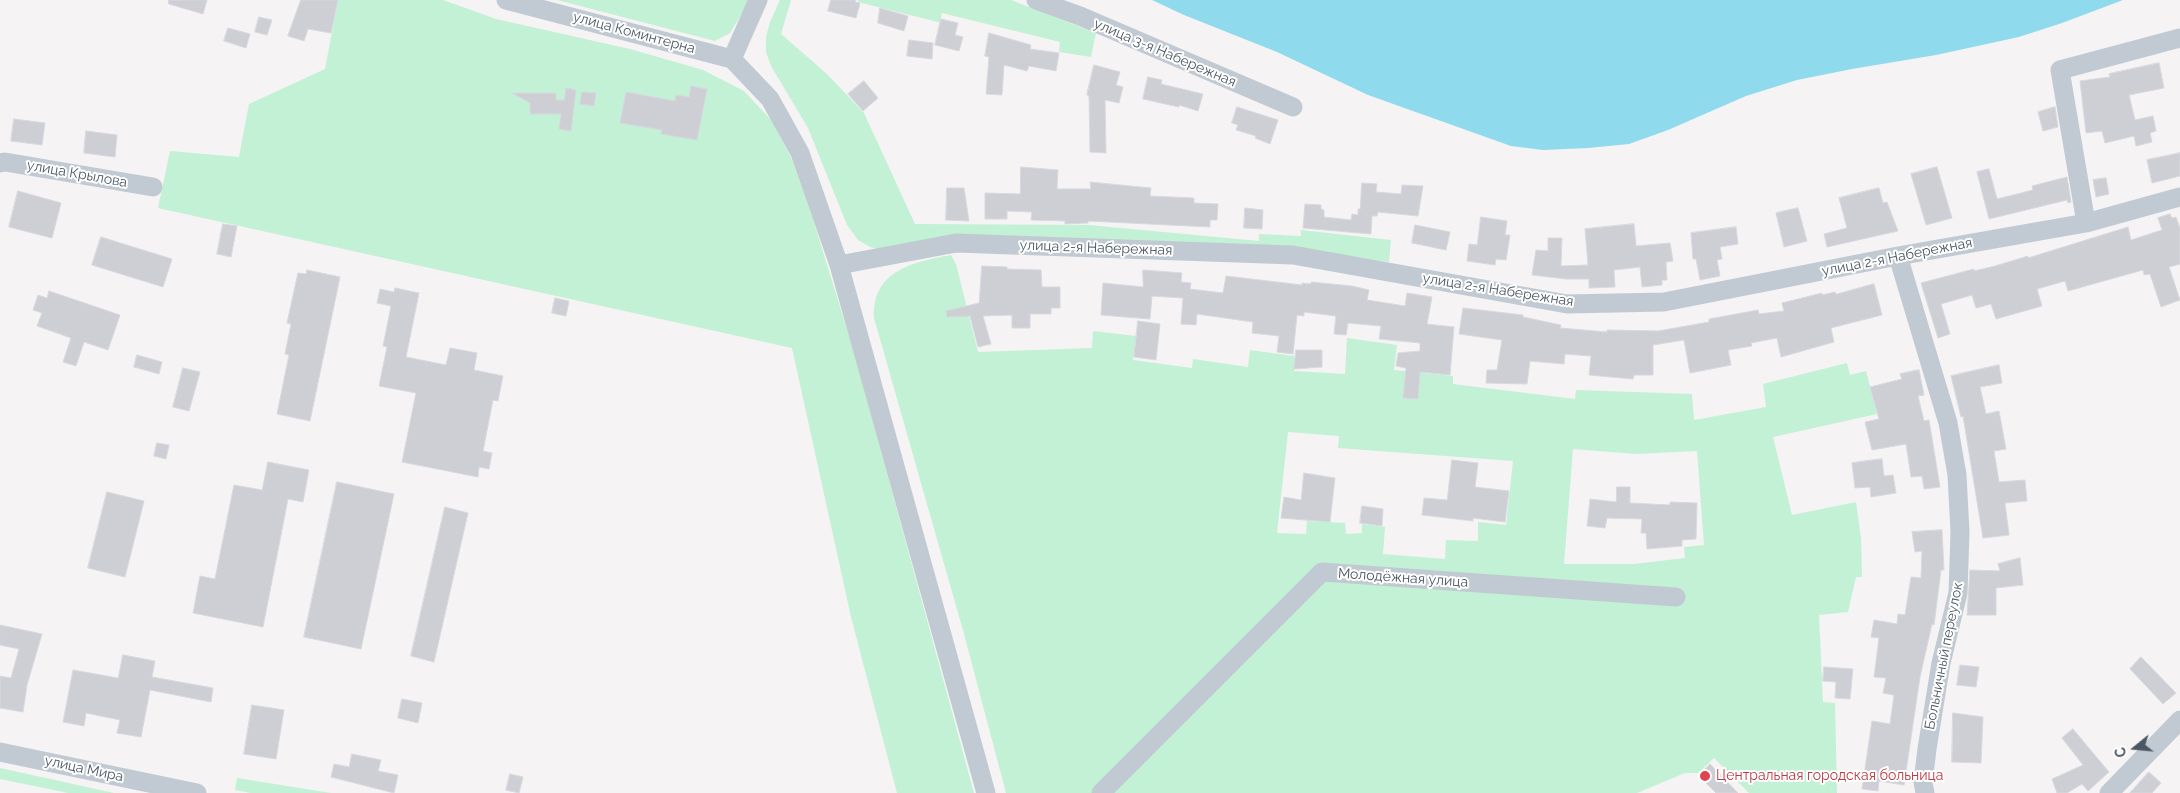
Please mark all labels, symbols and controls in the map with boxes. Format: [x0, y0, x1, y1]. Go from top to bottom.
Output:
street label: улица Коминтерна [571, 9, 697, 57]
street label: улица 3-я Набережная [1091, 15, 1239, 91]
street label: улица Крылова [26, 157, 128, 191]
street label: улица 2-я Набережная [1820, 234, 1974, 280]
street label: улица 2-я Набережная [1019, 237, 1173, 259]
street label: улица 2-я Набережная [1421, 270, 1575, 310]
street label: Молодёжная улица [1337, 565, 1469, 591]
street label: Больничный переулок [1921, 581, 1967, 731]
north arrow [2110, 723, 2160, 773]
text: С [2112, 745, 2130, 759]
street label: улица Мира [43, 752, 125, 786]
place label: Центральная городская больница [1716, 768, 1943, 784]
marker: Центральная городская больница [1698, 769, 1712, 783]

